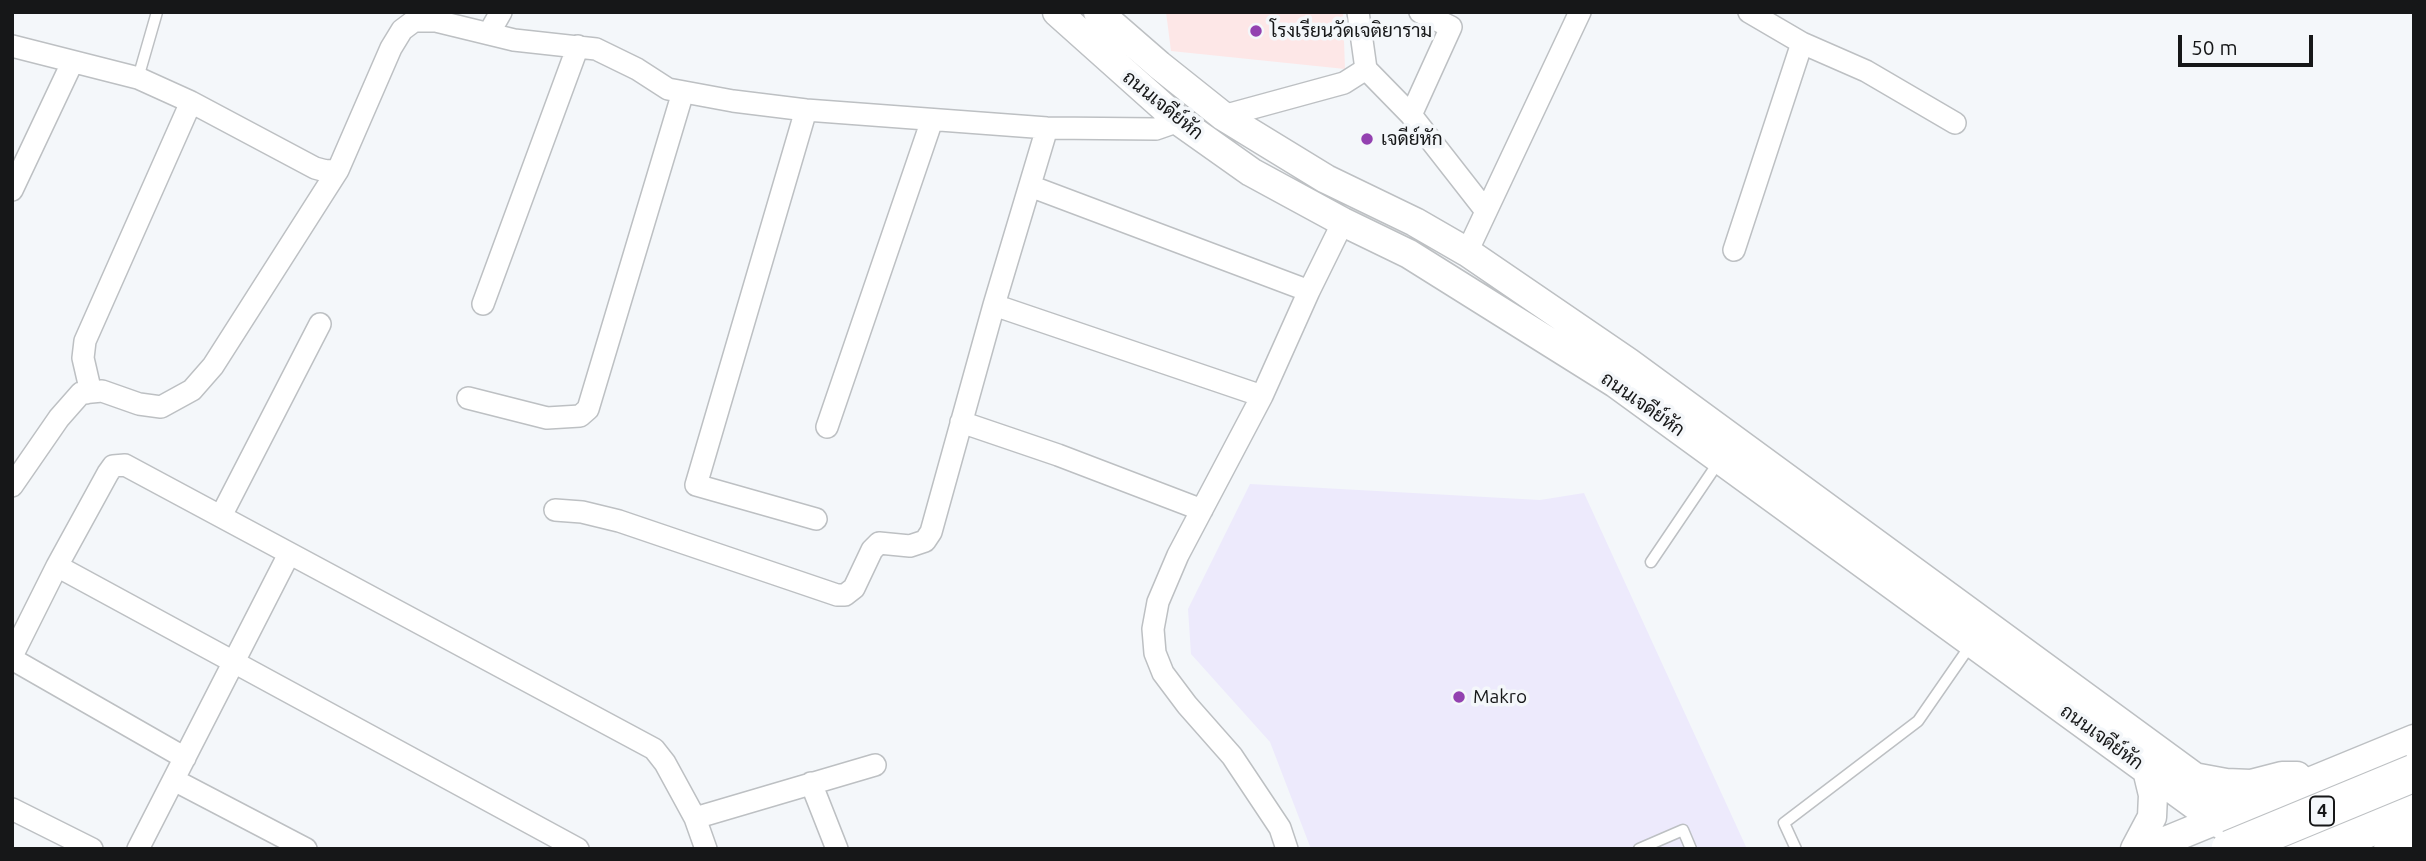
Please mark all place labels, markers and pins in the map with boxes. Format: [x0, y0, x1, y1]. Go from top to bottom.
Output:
place label: โรงเรียนวัดเจติยาราม [1270, 20, 1432, 42]
marker: โรงเรียนวัดเจติยาราม [1248, 23, 1264, 39]
place label: เจดีย์หัก [1381, 128, 1443, 150]
marker: เจดีย์หัก [1359, 131, 1375, 147]
place label: Makro [1473, 686, 1527, 708]
marker: Makro [1451, 689, 1467, 705]

